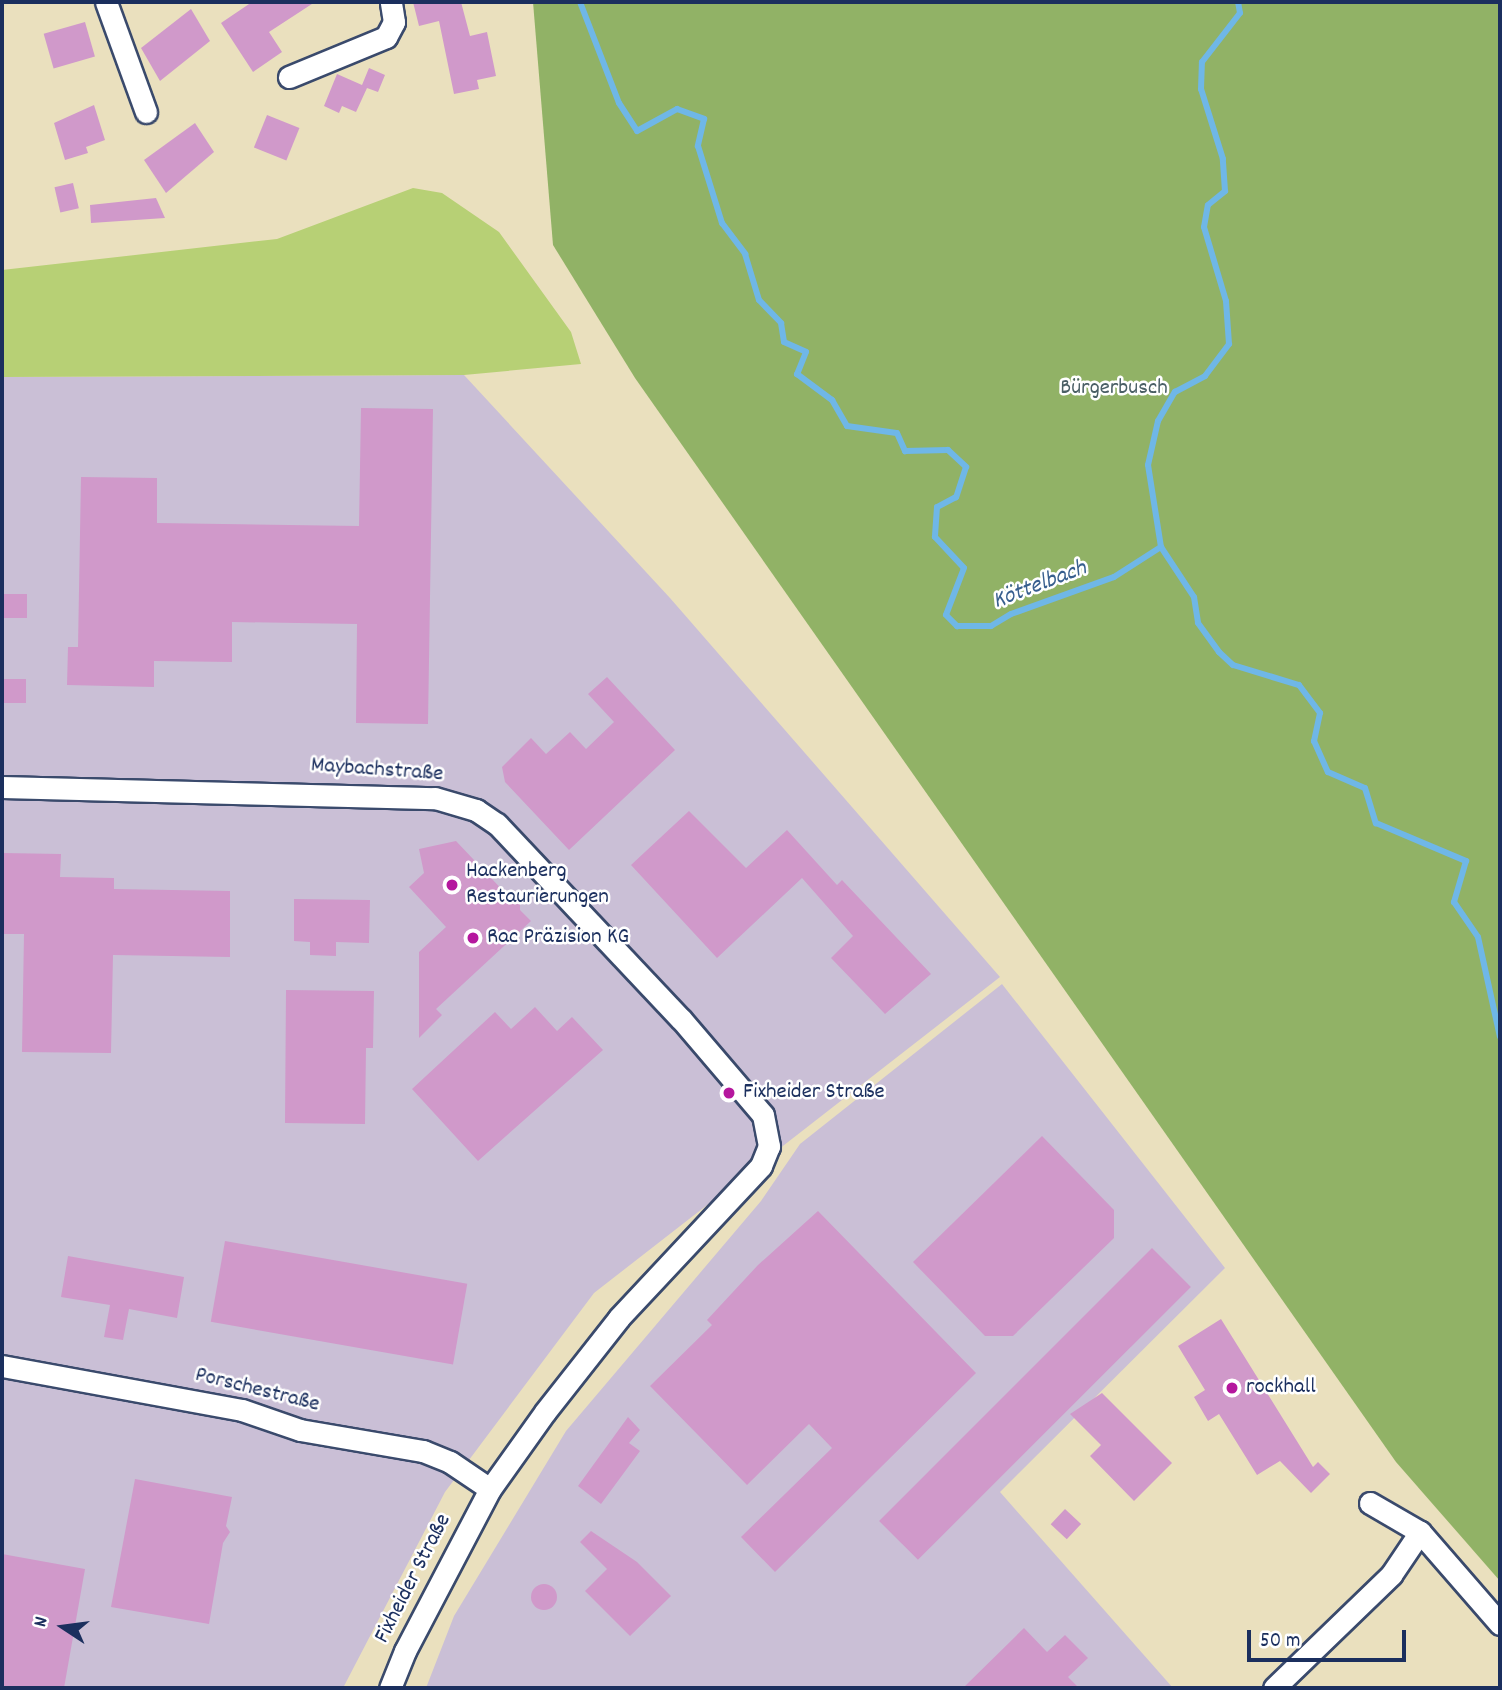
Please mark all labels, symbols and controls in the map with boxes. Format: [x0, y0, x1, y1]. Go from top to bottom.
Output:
park label: Bürgerbusch [1060, 375, 1168, 403]
water label: Köttelbach [989, 555, 1091, 617]
street label: Maybachstraße [310, 753, 444, 789]
place label: Hackenberg Restaurierungen [466, 858, 609, 912]
marker: Hackenberg Restaurierungen [444, 877, 460, 893]
place label: Rac Präzision KG [487, 924, 629, 952]
marker: Rac Präzision KG [465, 930, 481, 946]
place label: Fixheider Straße [743, 1079, 885, 1107]
marker: Fixheider Straße [721, 1085, 737, 1101]
street label: Porschestraße [192, 1362, 322, 1420]
place label: rockhall [1246, 1374, 1316, 1402]
marker: rockhall [1224, 1380, 1240, 1396]
street label: Fixheider Straße [370, 1510, 458, 1648]
north arrow [28, 1592, 98, 1662]
text: N [28, 1615, 56, 1630]
scale bar [1250, 1616, 1409, 1660]
text: 50 m [1260, 1627, 1300, 1657]

